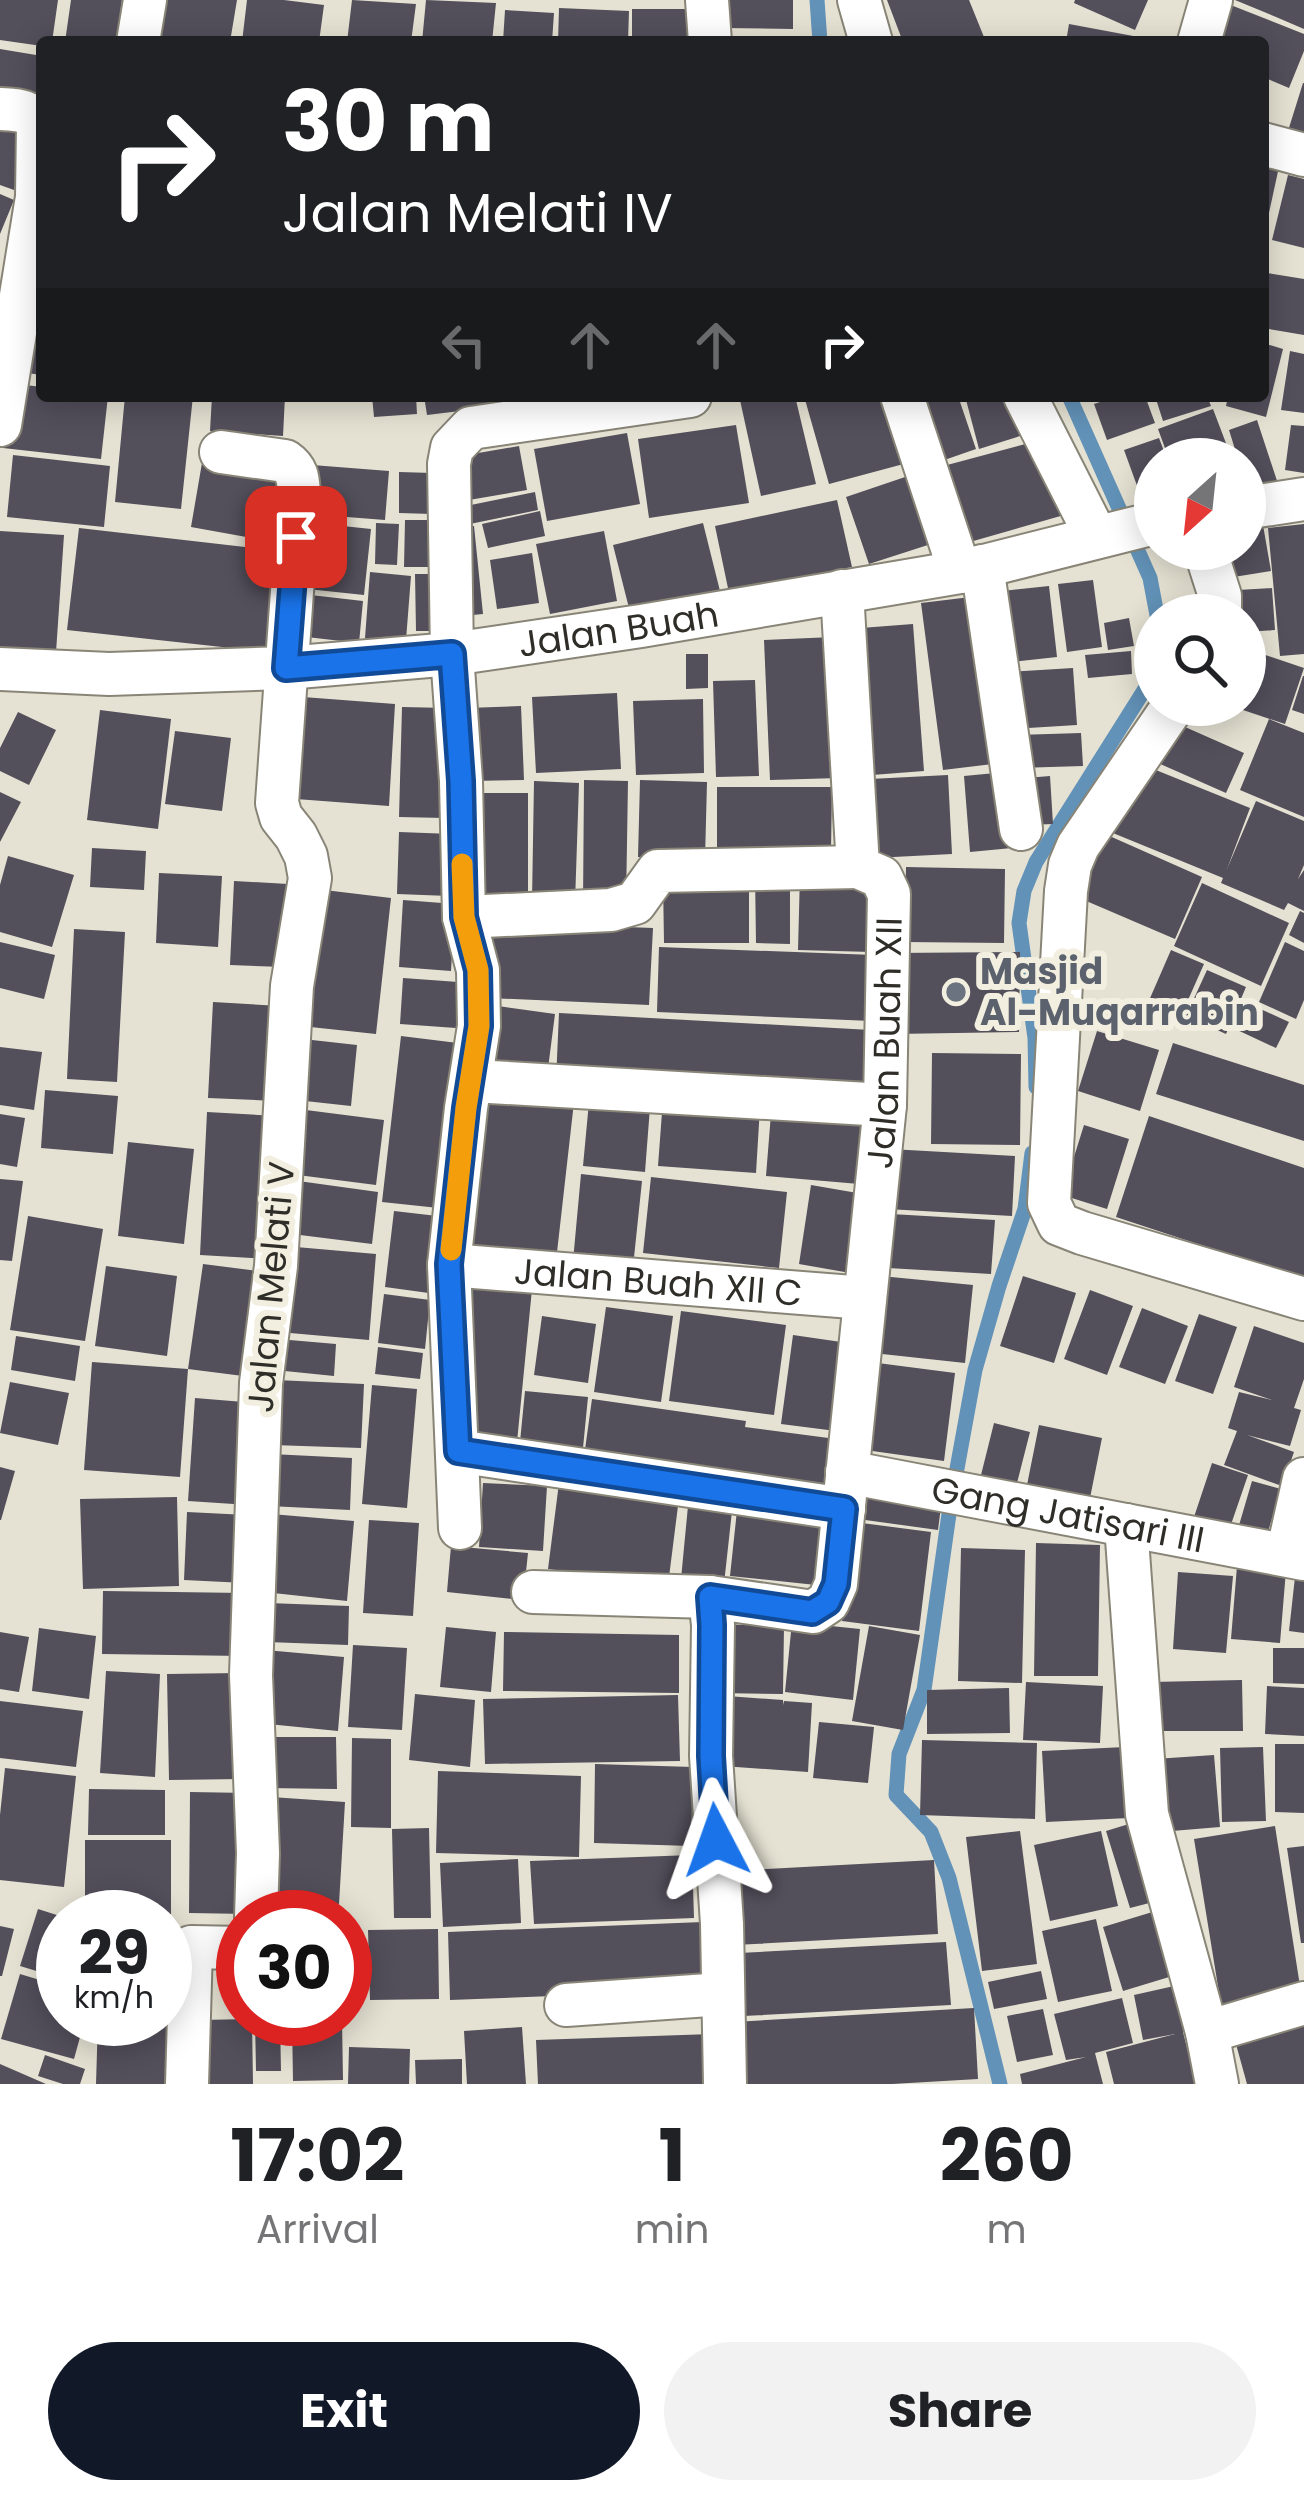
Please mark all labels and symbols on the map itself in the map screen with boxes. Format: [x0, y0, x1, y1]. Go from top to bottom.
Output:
north arrow [1134, 438, 1266, 570]
pin [245, 486, 347, 588]
street label: Jalan Buah [515, 588, 722, 669]
street label: Jalan Buah XII [853, 917, 914, 1171]
place label: Masjid Al-Muqarrabin [980, 946, 1259, 1038]
marker: Masjid Al-Muqarrabin [943, 979, 969, 1005]
street label: Jalan Melati V [235, 1159, 307, 1415]
street label: Jalan Buah XII C [512, 1245, 804, 1318]
street label: Gang Jatisari III [927, 1463, 1209, 1565]
position arrow [653, 1777, 779, 1903]
speed limit sign: 30 [216, 1890, 372, 2046]

